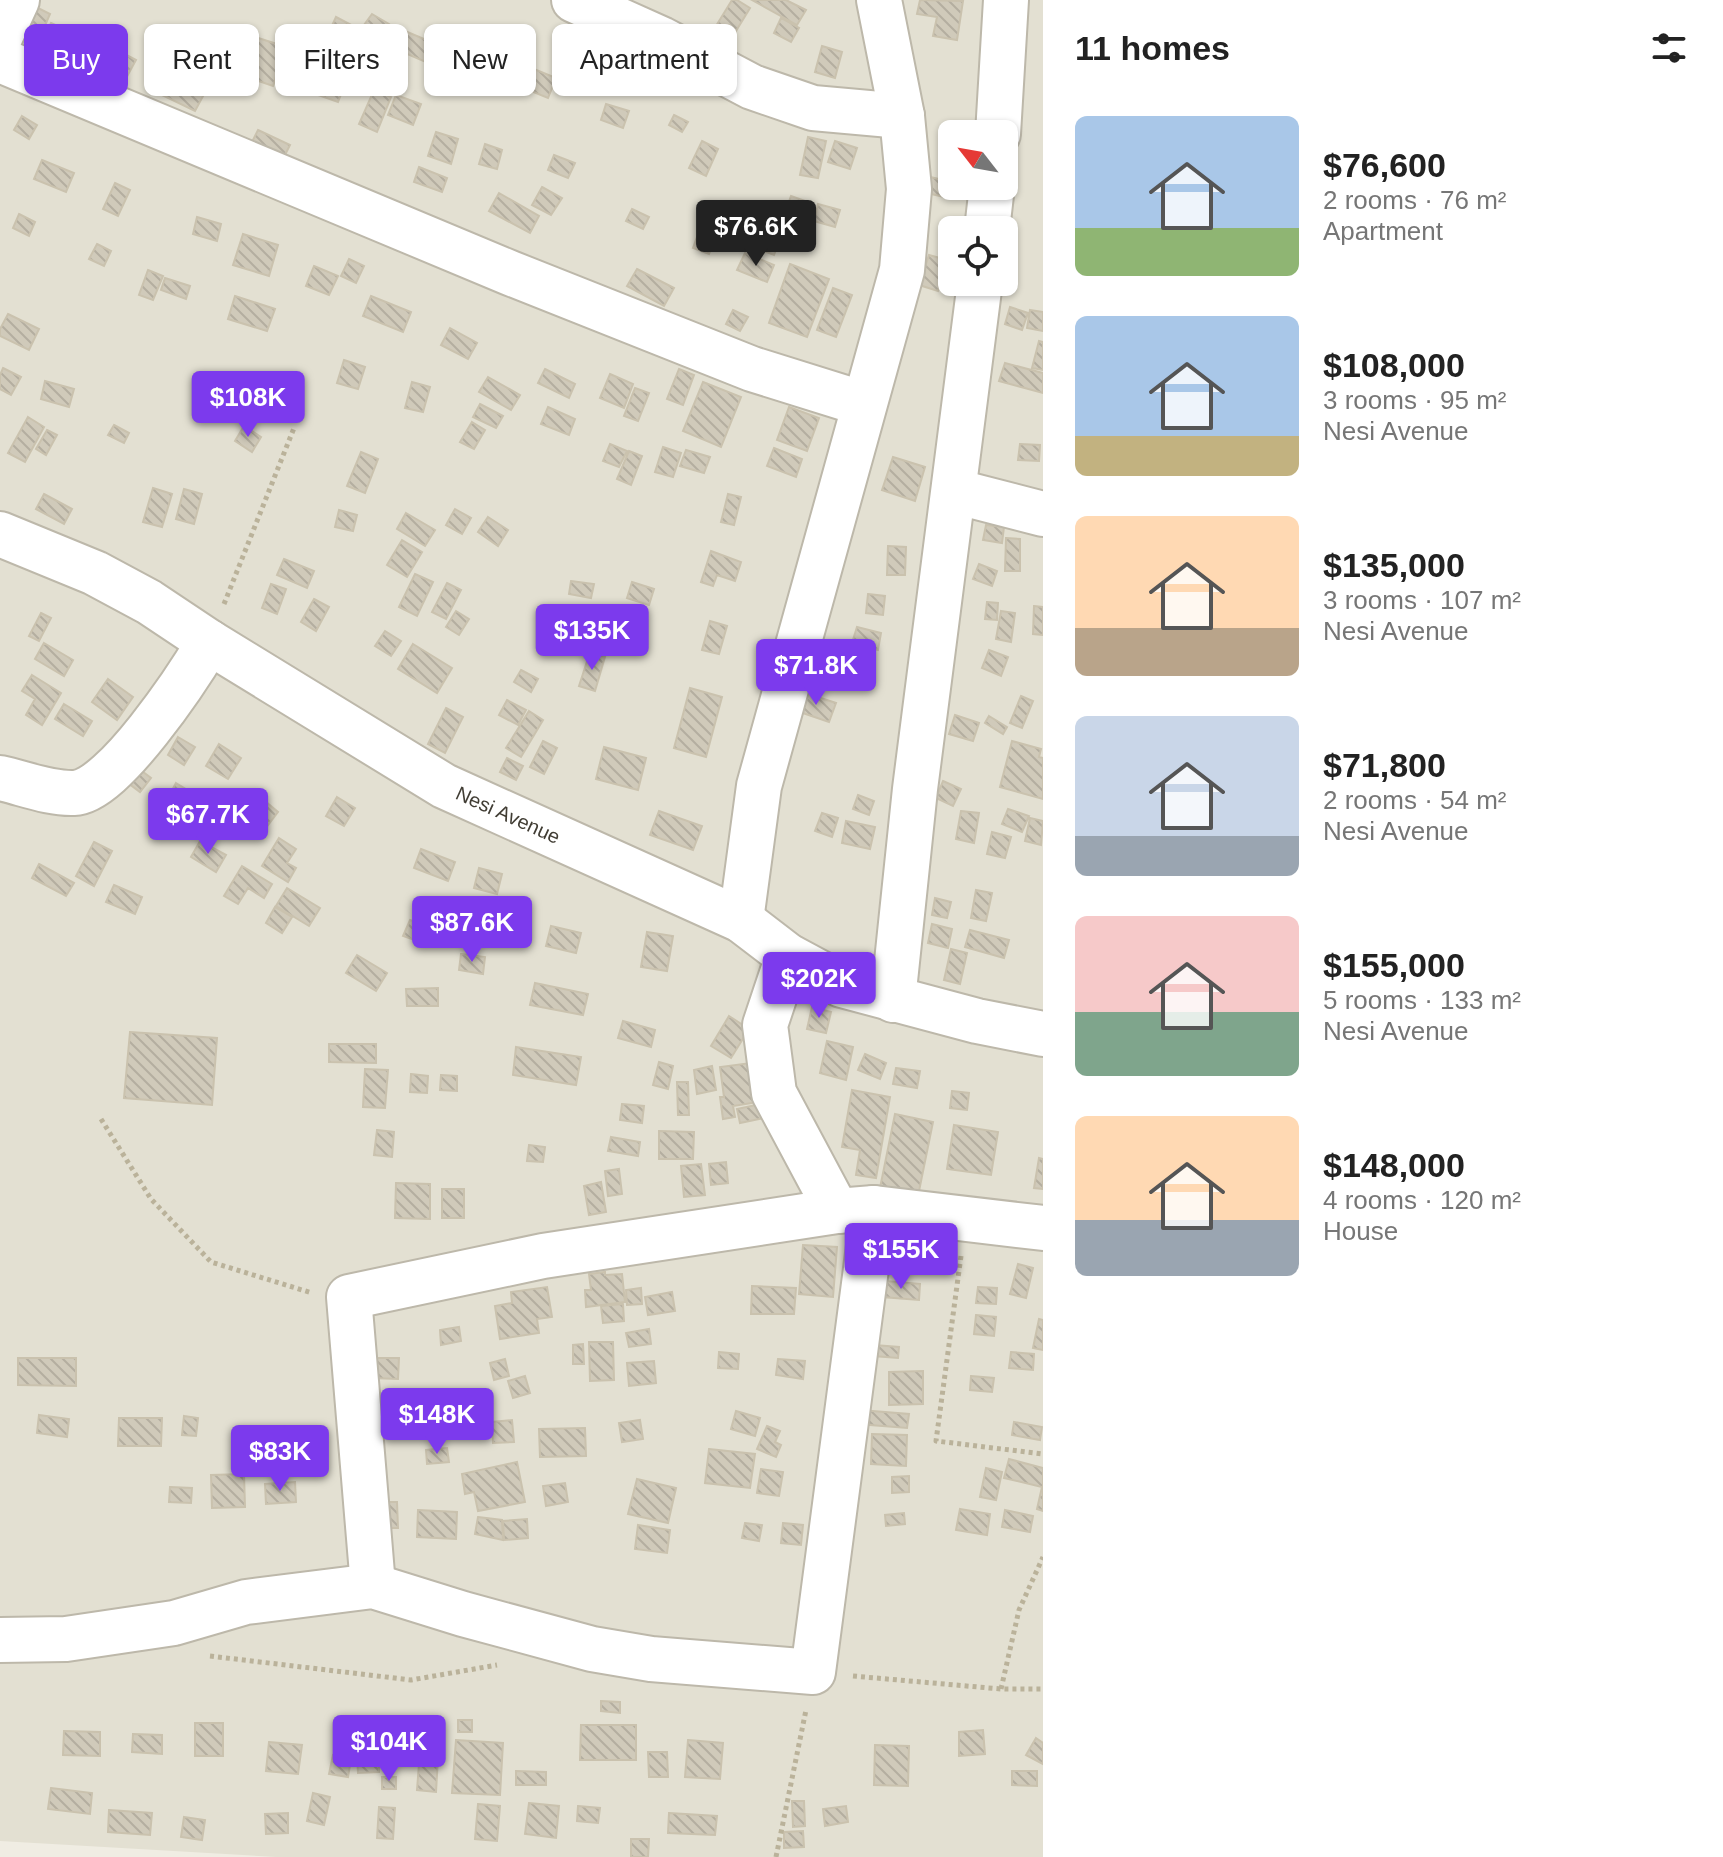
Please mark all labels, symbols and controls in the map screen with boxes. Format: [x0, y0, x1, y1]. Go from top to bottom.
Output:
chip: Buy [24, 24, 128, 96]
chip: Rent [144, 24, 259, 96]
chip: Filters [275, 24, 408, 96]
chip: New [424, 24, 536, 96]
chip: Apartment [552, 24, 737, 96]
icon: filters [1647, 26, 1691, 70]
text: 11 homes [1075, 29, 1230, 67]
north arrow [938, 120, 1018, 200]
map controls [938, 120, 1018, 296]
text: $76,600 [1323, 146, 1446, 184]
icon: home [1139, 148, 1235, 244]
text: 2 rooms · 76 m² [1323, 185, 1507, 215]
pin: $76.6K [691, 200, 821, 268]
text: $76.6K [714, 211, 798, 241]
button: locate [938, 216, 1018, 296]
text: Apartment [1323, 216, 1443, 246]
text: $108,000 [1323, 346, 1465, 384]
icon: home [1139, 348, 1235, 444]
pin: $108K [192, 371, 304, 439]
text: $108K [210, 382, 286, 412]
text: 3 rooms · 95 m² [1323, 385, 1507, 415]
text: Nesi Avenue [1323, 416, 1469, 446]
text: $135,000 [1323, 546, 1465, 584]
icon: home [1139, 548, 1235, 644]
text: 3 rooms · 107 m² [1323, 585, 1521, 615]
pin: $135K [536, 604, 648, 672]
text: $135K [554, 615, 630, 645]
text: Nesi Avenue [1323, 616, 1469, 646]
pin: $71.8K [751, 639, 881, 707]
text: $71.8K [774, 650, 858, 680]
text: $71,800 [1323, 746, 1446, 784]
icon: home [1139, 748, 1235, 844]
street label: Nesi Avenue [453, 782, 564, 848]
text: 2 rooms · 54 m² [1323, 785, 1507, 815]
pin: $67.7K [143, 788, 273, 856]
text: $67.7K [166, 799, 250, 829]
text: Nesi Avenue [1323, 816, 1469, 846]
pin: $87.6K [407, 896, 537, 964]
text: $87.6K [430, 907, 514, 937]
text: $155,000 [1323, 946, 1465, 984]
icon: home [1139, 948, 1235, 1044]
pin: $202K [763, 952, 875, 1020]
text: $202K [781, 963, 857, 993]
text: 5 rooms · 133 m² [1323, 985, 1521, 1015]
text: Nesi Avenue [1323, 1016, 1469, 1046]
text: $148,000 [1323, 1146, 1465, 1184]
icon: home [1139, 1148, 1235, 1244]
text: 4 rooms · 120 m² [1323, 1185, 1521, 1215]
text: House [1323, 1216, 1398, 1246]
pin: $155K [845, 1223, 957, 1291]
text: $155K [863, 1234, 939, 1264]
pin: $148K [381, 1388, 493, 1456]
text: $148K [399, 1399, 475, 1429]
pin: $83K [233, 1425, 327, 1493]
text: $83K [249, 1436, 311, 1466]
pin: $104K [333, 1715, 445, 1783]
text: $104K [351, 1726, 427, 1756]

